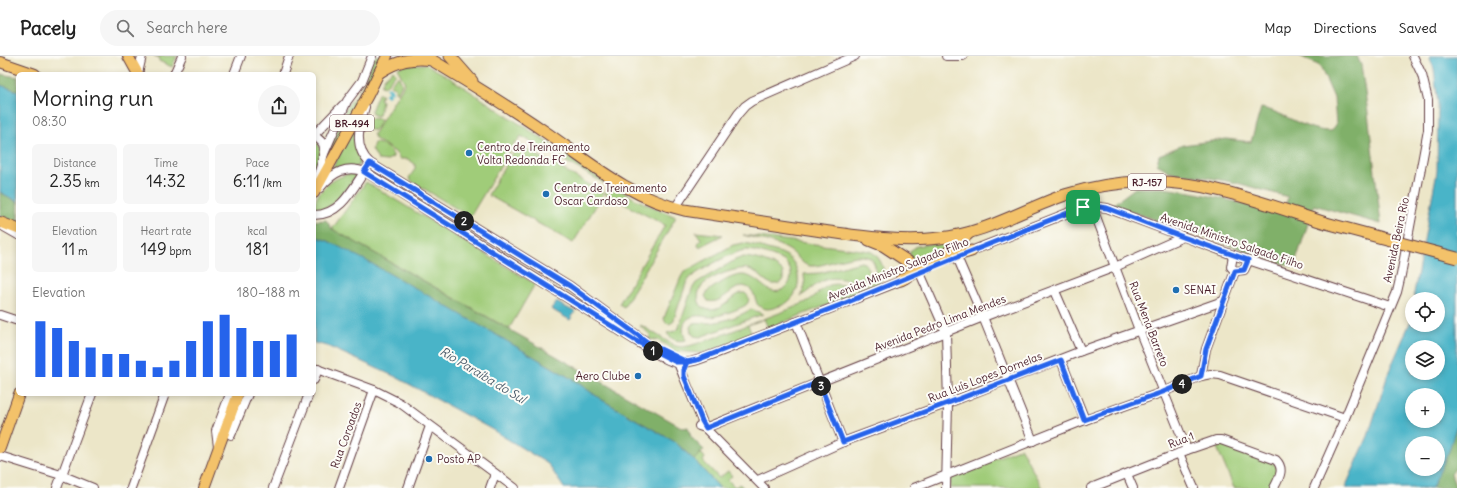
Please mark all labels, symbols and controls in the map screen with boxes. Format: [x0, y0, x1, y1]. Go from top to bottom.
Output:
search box [100, 10, 380, 46]
text: Pacely [20, 16, 76, 40]
icon: search [114, 17, 136, 39]
text: Search here [146, 18, 228, 37]
text: Map [1264, 19, 1291, 37]
text: Directions [1313, 19, 1377, 37]
text: Saved [1399, 19, 1437, 37]
text: Morning run [32, 84, 154, 112]
button: share [258, 85, 300, 127]
text: 08:30 [32, 113, 67, 130]
road number: BR-494 [330, 115, 374, 131]
place label: Centro de Treinamento Volta Redonda FC [477, 140, 590, 167]
marker: Centro de Treinamento Volta Redonda FC [464, 148, 474, 158]
text: Distance [53, 156, 96, 170]
text: Time [154, 156, 178, 170]
text: Pace [245, 156, 269, 170]
text: 2.35 [50, 170, 82, 192]
text: 14:32 [146, 170, 186, 192]
text: 6:11 [233, 170, 260, 192]
road number: RJ-157 [1128, 174, 1166, 190]
text: km [82, 176, 100, 190]
text: /km [260, 176, 282, 190]
place label: Centro de Treinamento Oscar Cardoso [554, 181, 667, 208]
marker: Centro de Treinamento Oscar Cardoso [541, 189, 551, 199]
pin [1066, 190, 1100, 224]
icon: arrive [1072, 196, 1094, 218]
street label: Avenida Beira Rio [1380, 196, 1412, 284]
street label: Avenida Ministro Salgado Filho [1158, 210, 1306, 272]
pin: 2 [454, 211, 474, 231]
text: 2 [461, 214, 467, 228]
text: Elevation [52, 224, 97, 238]
text: Heart rate [140, 224, 192, 238]
text: kcal [247, 224, 267, 238]
street label: Avenida Ministro Salgado Filho [825, 234, 971, 304]
text: 11 [62, 238, 75, 260]
text: 149 [141, 238, 167, 260]
text: 181 [246, 238, 269, 260]
text: m [75, 244, 88, 258]
text: bpm [167, 244, 191, 258]
street label: Rua Mena Barreto [1126, 279, 1172, 369]
place label: SENAI [1184, 283, 1216, 297]
text: Elevation [32, 284, 85, 301]
text: 180–188 m [237, 284, 300, 301]
marker: SENAI [1171, 285, 1181, 295]
street label: Avenida Pedro Lima Mendes [872, 291, 1008, 355]
map controls [1405, 292, 1445, 476]
button: locate [1405, 292, 1445, 332]
button: layers [1405, 340, 1445, 380]
pin: 1 [643, 341, 663, 361]
water label: Rio Paraíba do Sul [437, 343, 531, 408]
text: 1 [651, 344, 655, 358]
street label: Rua Luís Lopes Dornelas [926, 349, 1044, 405]
place label: Aero Clube [576, 369, 630, 383]
marker: Aero Clube [633, 371, 643, 381]
pin: 4 [1172, 374, 1192, 394]
pin: 3 [811, 376, 831, 396]
text: 4 [1179, 377, 1185, 391]
text: 3 [818, 379, 824, 393]
button: + [1405, 388, 1445, 428]
street label: Rua Coroados [327, 400, 365, 470]
street label: Rua 1 [1166, 429, 1196, 451]
button: − [1405, 436, 1445, 476]
place label: Posto AP [437, 452, 481, 466]
marker: Posto AP [424, 454, 434, 464]

